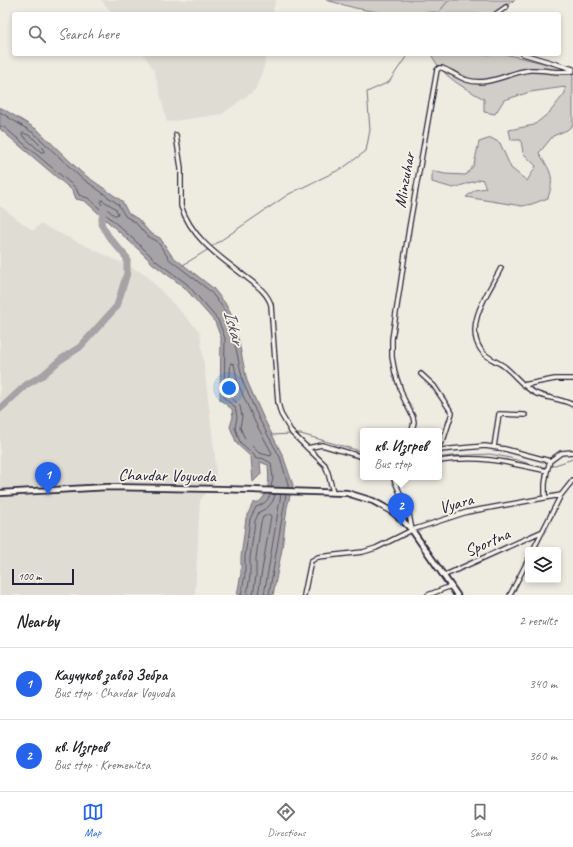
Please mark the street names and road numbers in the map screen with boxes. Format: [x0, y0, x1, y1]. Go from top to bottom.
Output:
street label: Minzuhar [389, 149, 420, 209]
street label: Chavdar Voyvoda [118, 464, 217, 487]
street label: Vyara [437, 488, 477, 518]
street label: Sportna [462, 523, 514, 562]

